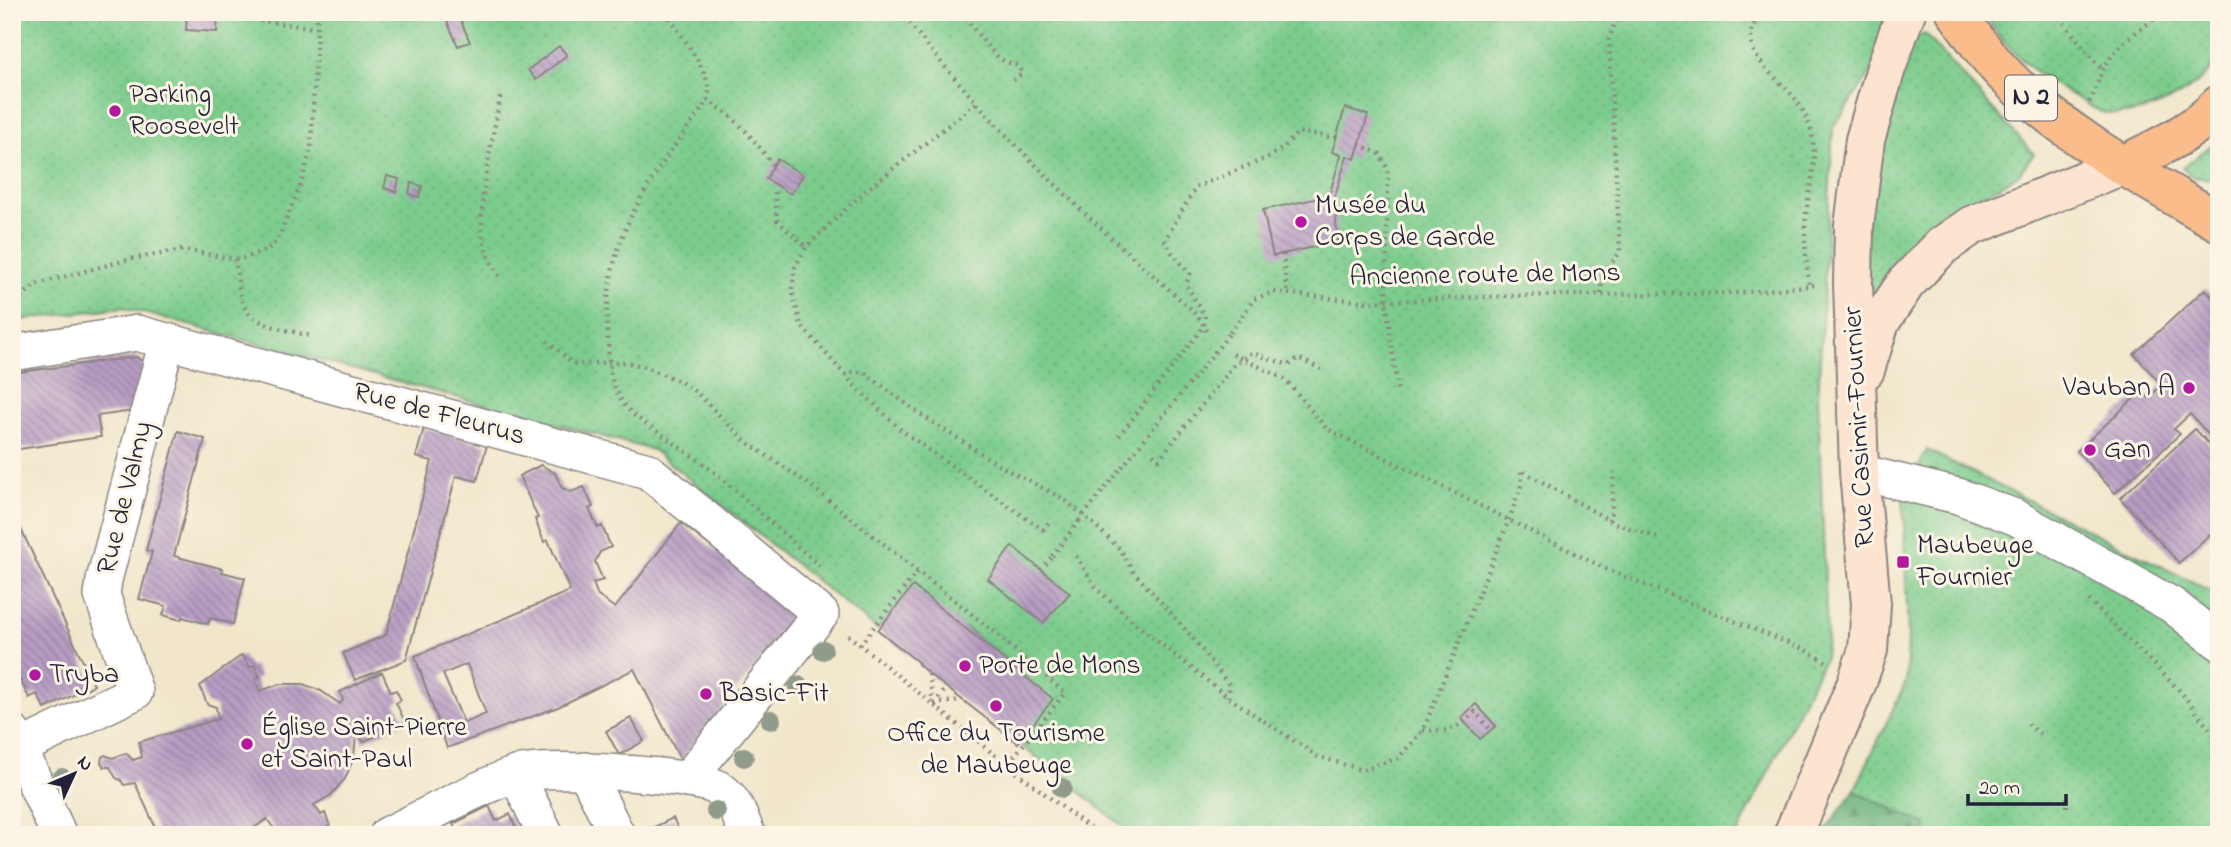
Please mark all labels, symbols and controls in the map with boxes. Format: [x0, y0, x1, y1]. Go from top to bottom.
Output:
place label: Parking Roosevelt [129, 75, 239, 148]
road number: N 2 [2005, 76, 2057, 120]
marker: Parking Roosevelt [107, 103, 123, 119]
place label: Musée du Corps de Garde [1315, 186, 1495, 259]
marker: Musée du Corps de Garde [1293, 214, 1309, 230]
street label: Ancienne route de Mons [1349, 253, 1621, 299]
street label: Rue Casimir-Fournier [1833, 305, 1887, 549]
place label: Vauban A [2062, 368, 2175, 409]
street label: Rue de Fleurus [348, 372, 530, 458]
marker: Vauban A [2181, 380, 2197, 396]
street label: Rue de Valmy [87, 417, 165, 579]
place label: Gan [2104, 430, 2150, 471]
marker: Gan [2082, 442, 2098, 458]
place label: Maubeuge Fournier [1916, 526, 2034, 599]
marker: Maubeuge Fournier [1895, 554, 1911, 570]
place label: Porte de Mons [979, 646, 1141, 687]
place label: Tryba [49, 655, 119, 696]
marker: Porte de Mons [957, 658, 973, 674]
marker: Tryba [27, 667, 43, 683]
place label: Basic-Fit [719, 674, 829, 715]
marker: Basic-Fit [698, 686, 714, 702]
marker: Office du Tourisme de Maubeuge [988, 698, 1004, 714]
place label: Église Saint-Pierre et Saint-Paul [261, 708, 467, 781]
place label: Office du Tourisme de Maubeuge [887, 714, 1106, 787]
marker: Église Saint-Pierre et Saint-Paul [239, 736, 255, 752]
north arrow [38, 738, 108, 808]
text: N [70, 750, 99, 778]
scale bar [1968, 763, 2066, 807]
text: 20 m [1979, 774, 2020, 804]

